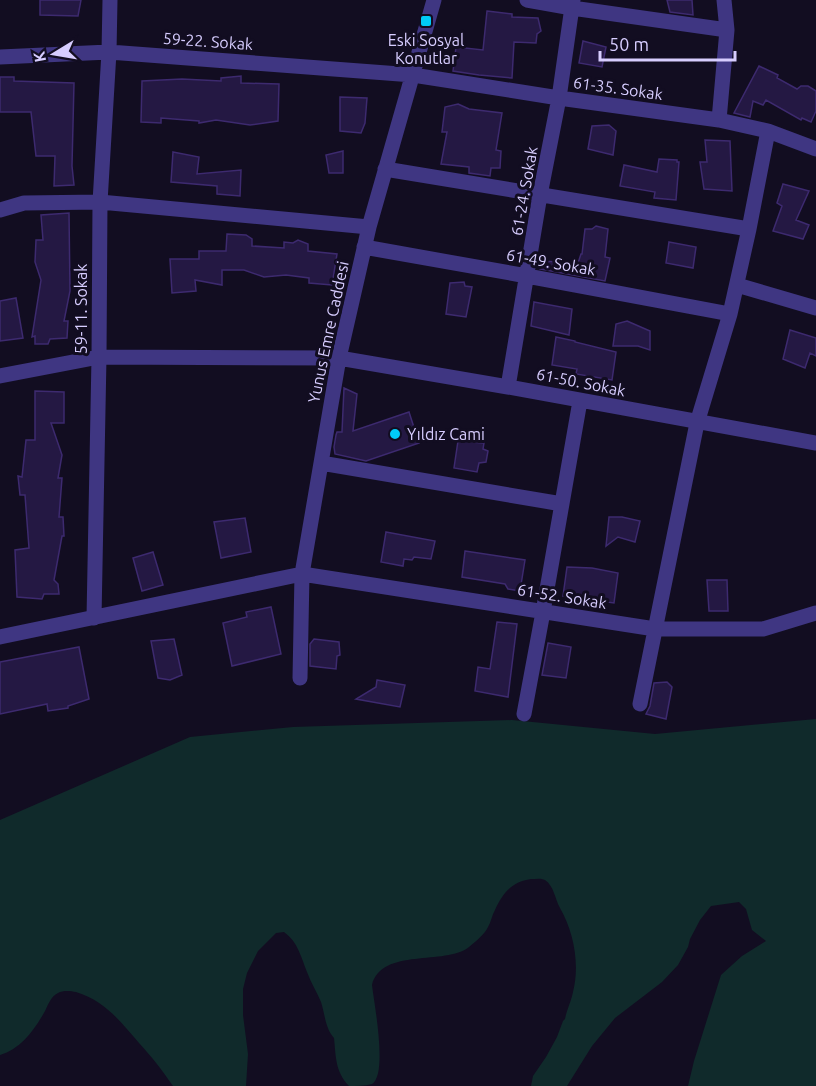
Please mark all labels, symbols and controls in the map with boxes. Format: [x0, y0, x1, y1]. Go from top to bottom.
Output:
marker: Eski Sosyal Konutlar [419, 14, 433, 28]
north arrow [24, 24, 84, 84]
scale bar [600, 24, 735, 62]
street label: 59-22. Sokak [162, 29, 254, 53]
place label: Eski Sosyal Konutlar [388, 31, 464, 67]
text: 50 m [609, 34, 649, 54]
text: K [29, 50, 49, 64]
street label: 61-35. Sokak [572, 73, 664, 103]
street label: 61-24. Sokak [507, 145, 541, 237]
street label: 61-49. Sokak [505, 245, 597, 279]
street label: Yunus Emre Caddesi [304, 259, 352, 405]
street label: 59-11. Sokak [72, 264, 90, 354]
street label: 61-50. Sokak [535, 365, 627, 399]
place label: Yıldız Cami [407, 425, 485, 443]
marker: Yıldız Cami [388, 427, 402, 441]
street label: 61-52. Sokak [516, 580, 608, 612]

